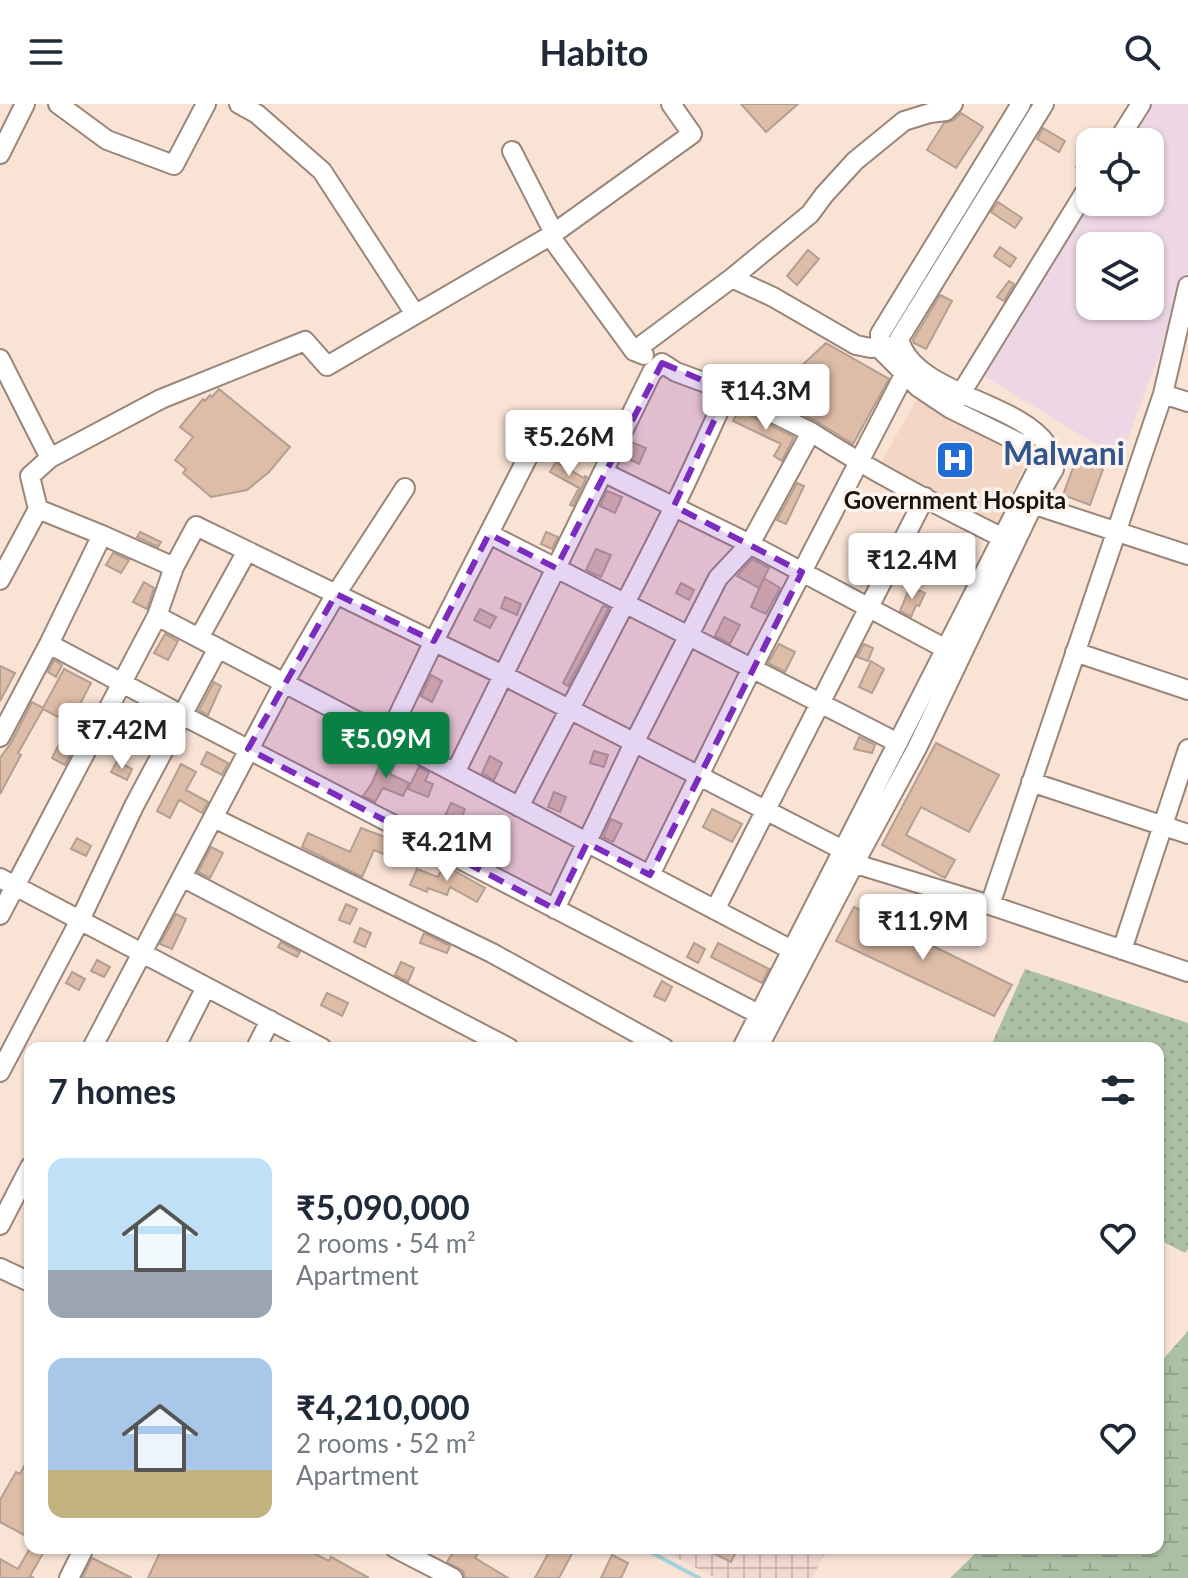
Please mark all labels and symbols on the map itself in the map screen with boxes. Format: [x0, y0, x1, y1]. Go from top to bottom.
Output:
pin: ₹14.3M [701, 364, 831, 432]
pin: ₹5.26M [504, 410, 634, 478]
district label: Malwani [1003, 433, 1125, 472]
hospital icon: Government Hospita [934, 439, 976, 481]
place label: Government Hospita [844, 485, 1066, 514]
pin: ₹12.4M [847, 533, 977, 601]
pin: ₹7.42M [57, 703, 187, 771]
pin: ₹5.09M [321, 712, 451, 780]
pin: ₹4.21M [382, 815, 512, 883]
pin: ₹11.9M [858, 894, 988, 962]

